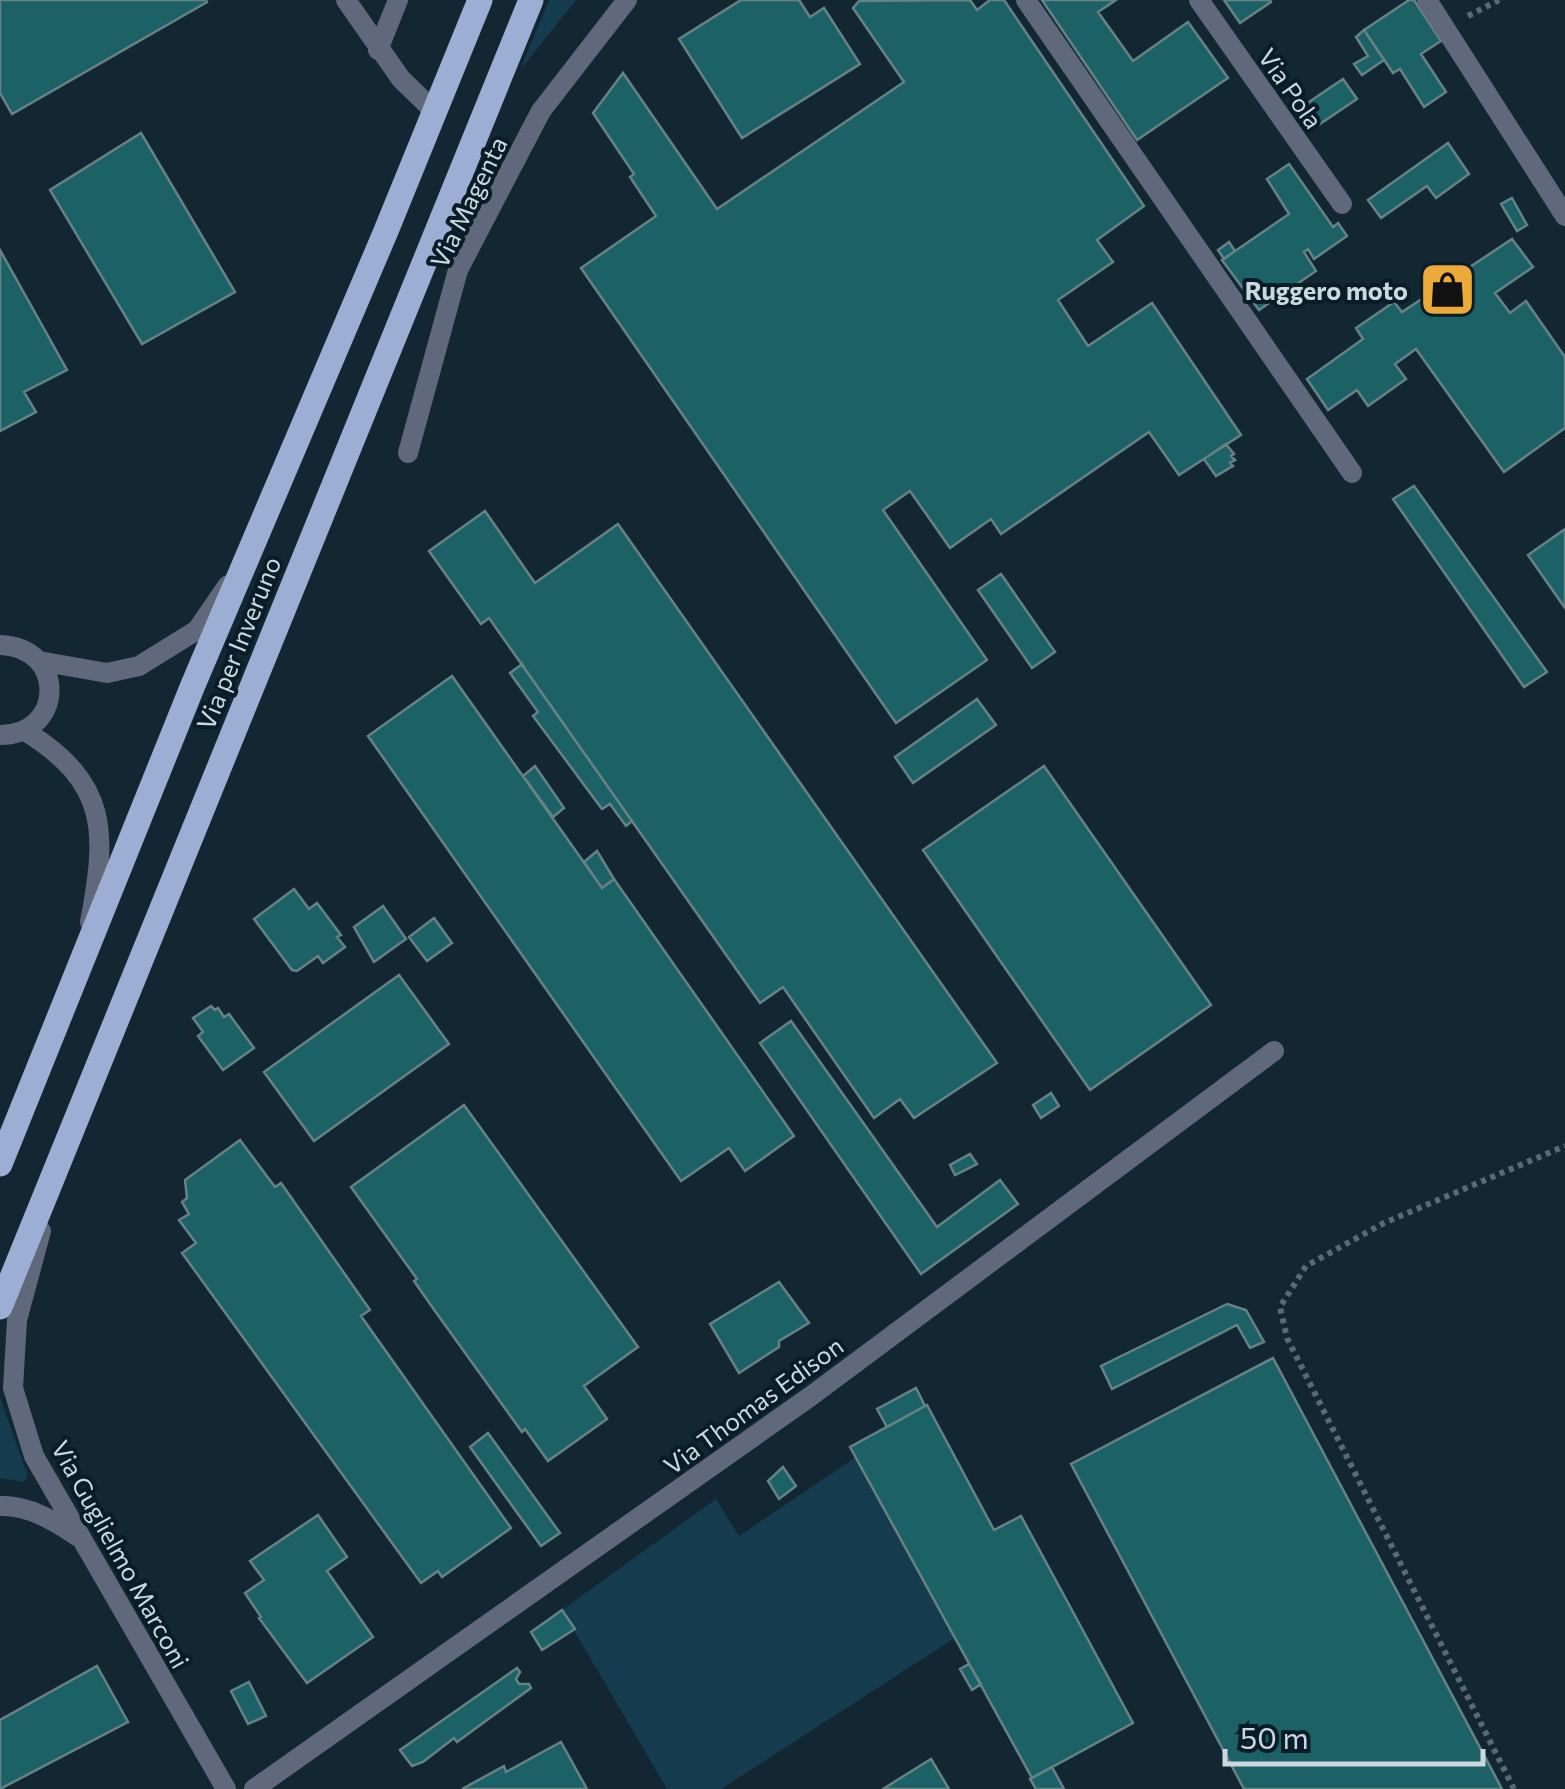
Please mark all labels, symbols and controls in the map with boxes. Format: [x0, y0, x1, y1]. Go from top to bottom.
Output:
street label: Via Pola [1253, 42, 1329, 134]
street label: Via Magenta [423, 131, 513, 273]
shop icon: Ruggero moto [1417, 260, 1477, 320]
place label: Ruggero moto [1245, 275, 1408, 305]
street label: Via per Inveruno [190, 552, 286, 734]
street label: Via Thomas Edison [658, 1330, 848, 1480]
street label: Via Guglielmo Marconi [46, 1435, 196, 1673]
scale bar [1225, 1704, 1482, 1766]
text: 50 m [1240, 1718, 1309, 1755]

